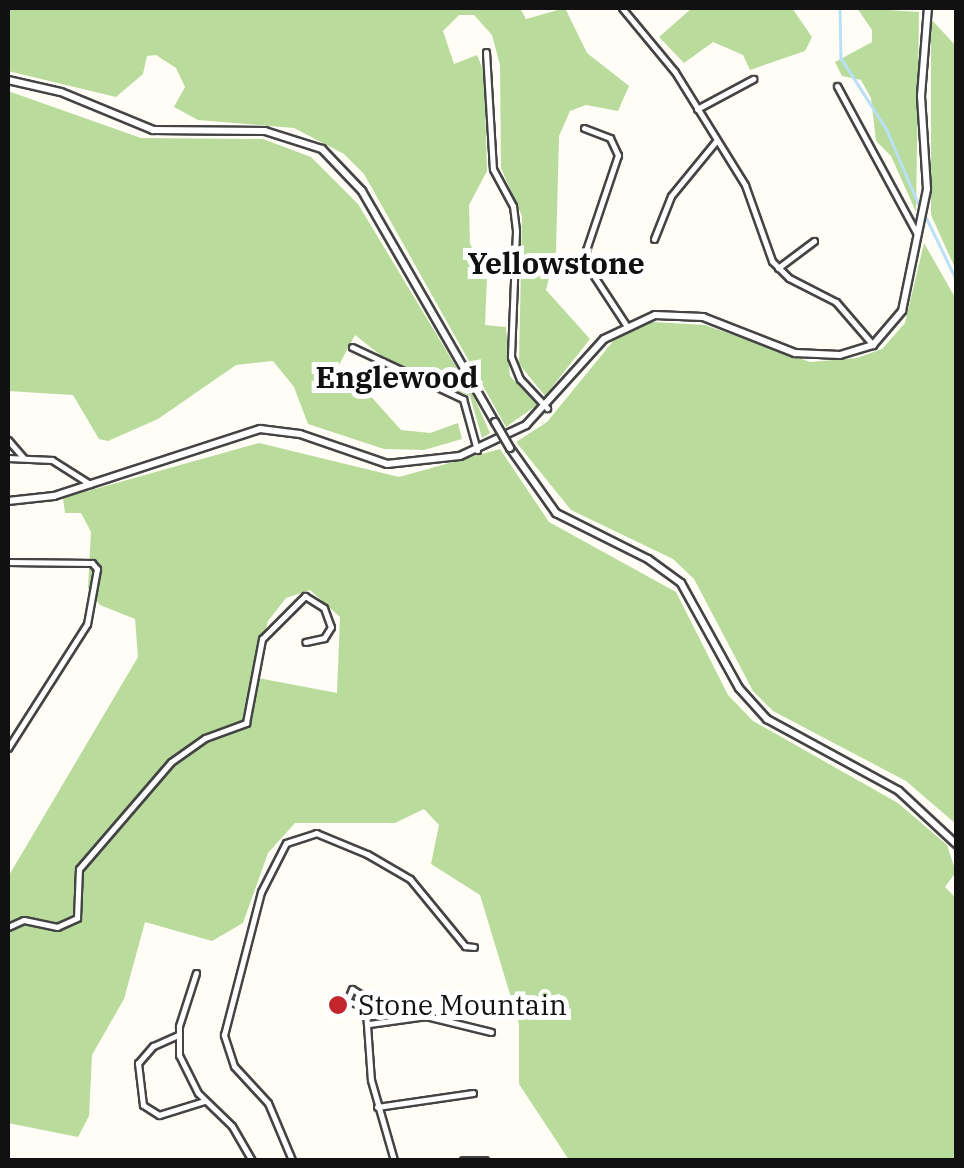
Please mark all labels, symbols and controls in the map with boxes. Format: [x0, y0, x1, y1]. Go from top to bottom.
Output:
district label: Yellowstone [467, 245, 645, 281]
district label: Englewood [315, 359, 479, 395]
place label: Stone Mountain [358, 988, 567, 1022]
marker: Stone Mountain [327, 994, 349, 1016]

